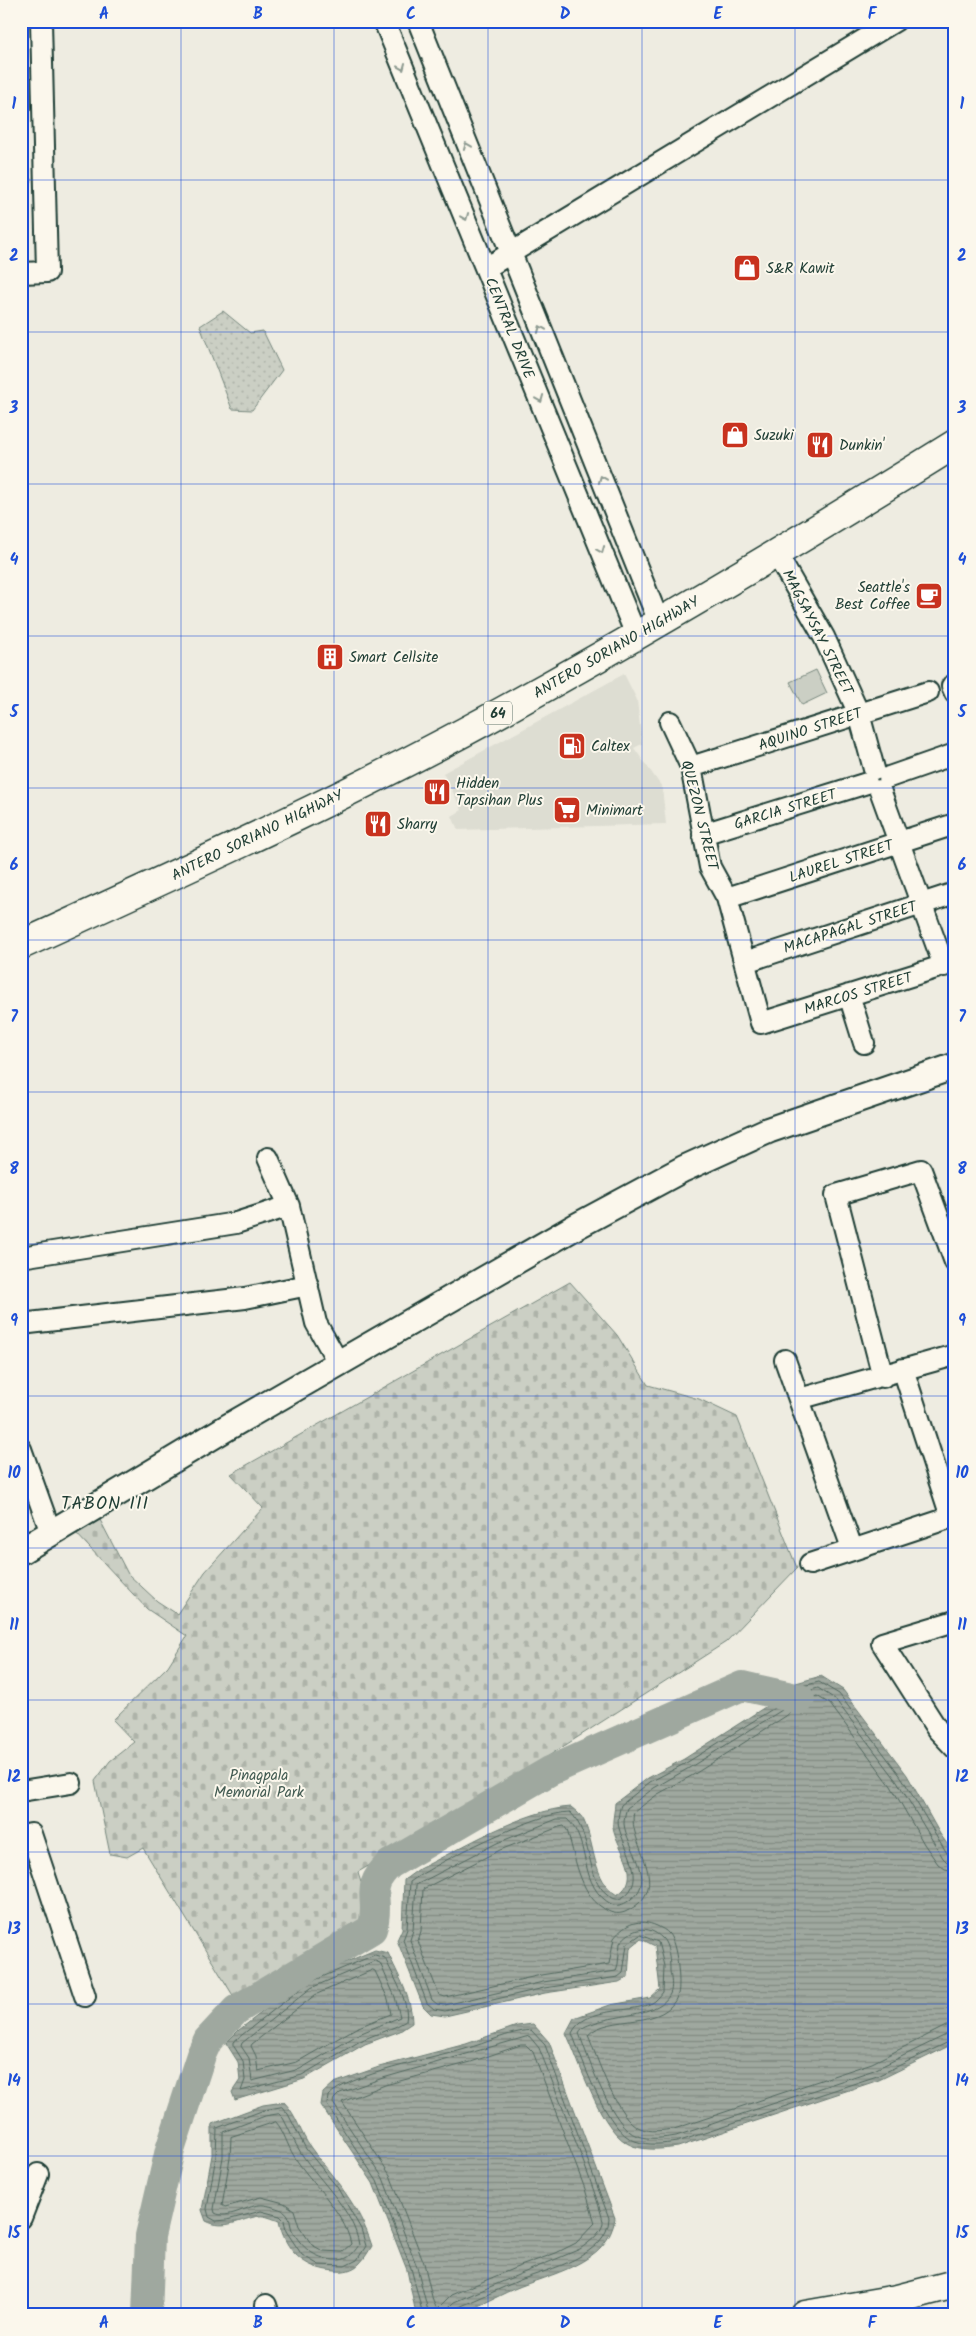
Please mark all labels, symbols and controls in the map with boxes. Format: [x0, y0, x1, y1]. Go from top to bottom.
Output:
text: A [99, 2, 109, 27]
text: B [253, 2, 263, 27]
text: C [406, 2, 416, 27]
text: D [560, 2, 571, 27]
text: E [714, 2, 724, 27]
text: F [868, 2, 878, 27]
one-way arrow [396, 62, 406, 71]
text: 1 [12, 92, 17, 117]
text: 1 [960, 92, 965, 117]
one-way arrow [463, 142, 473, 150]
one-way arrow [458, 212, 469, 221]
text: 2 [9, 244, 19, 269]
text: 2 [957, 244, 967, 269]
shop icon: S&R Kawit [732, 253, 762, 283]
place label: S&R Kawit [766, 257, 835, 281]
street label: CENTRAL DRIVE [478, 274, 541, 384]
one-way arrow [537, 325, 547, 333]
one-way arrow [533, 394, 544, 403]
text: 3 [9, 396, 19, 421]
text: 3 [957, 396, 967, 421]
shop icon: Suzuki [720, 420, 750, 450]
place label: Suzuki [754, 424, 795, 448]
restaurant icon: Dunkin' [805, 430, 835, 460]
place label: Dunkin' [839, 434, 885, 458]
one-way arrow [597, 476, 607, 484]
one-way arrow [595, 545, 606, 554]
text: 4 [10, 548, 19, 573]
text: 4 [958, 548, 967, 573]
street label: MAGSAYSAY STREET [775, 566, 860, 701]
place label: Seattle's Best Coffee [835, 576, 911, 617]
cafe icon: Seattle's Best Coffee [914, 581, 944, 611]
street label: ANTERO SORIANO HIGHWAY [529, 590, 705, 705]
building icon: Smart Cellsite [315, 642, 345, 672]
place label: Smart Cellsite [349, 646, 439, 670]
text: 5 [9, 700, 20, 725]
text: 5 [957, 700, 968, 725]
road number: 64 [484, 701, 512, 724]
street label: AQUINO STREET [755, 701, 867, 758]
fuel station icon: Caltex [557, 731, 587, 761]
place label: Caltex [591, 735, 630, 759]
street label: QUEZON STREET [674, 758, 725, 875]
place label: Hidden Tapsihan Plus [456, 772, 543, 813]
restaurant icon: Hidden Tapsihan Plus [422, 777, 452, 807]
street label: GARCIA STREET [731, 782, 841, 837]
street label: ANTERO SORIANO HIGHWAY [167, 783, 349, 888]
supermarket icon: Minimart [552, 795, 582, 825]
place label: Minimart [586, 799, 643, 823]
restaurant icon: Sharry [363, 809, 393, 839]
place label: Sharry [397, 813, 438, 837]
street label: LAUREL STREET [786, 833, 898, 890]
text: 6 [10, 853, 19, 878]
text: 6 [958, 853, 967, 878]
street label: MACAPAGAL STREET [780, 894, 922, 961]
street label: MARCOS STREET [801, 966, 917, 1022]
text: 7 [10, 1005, 18, 1030]
text: 7 [958, 1005, 966, 1030]
text: 8 [9, 1157, 19, 1182]
text: 8 [957, 1157, 967, 1182]
text: 9 [10, 1309, 18, 1334]
text: 9 [958, 1309, 966, 1334]
text: 10 [7, 1461, 21, 1486]
text: 10 [955, 1461, 969, 1486]
district label: TABON III [61, 1490, 149, 1519]
text: 11 [9, 1613, 19, 1638]
text: 11 [957, 1613, 967, 1638]
park label: Pinagpala Memorial Park [214, 1764, 305, 1805]
text: 12 [7, 1765, 21, 1790]
text: 12 [955, 1765, 969, 1790]
text: 13 [7, 1917, 21, 1942]
text: 13 [955, 1917, 969, 1942]
text: 14 [7, 2069, 21, 2094]
text: 14 [955, 2069, 969, 2094]
text: 15 [8, 2221, 22, 2246]
text: 15 [956, 2221, 970, 2246]
text: A [99, 2311, 109, 2336]
text: B [253, 2311, 263, 2336]
text: C [406, 2311, 416, 2336]
text: D [560, 2311, 571, 2336]
text: E [714, 2311, 724, 2336]
text: F [868, 2311, 878, 2336]

